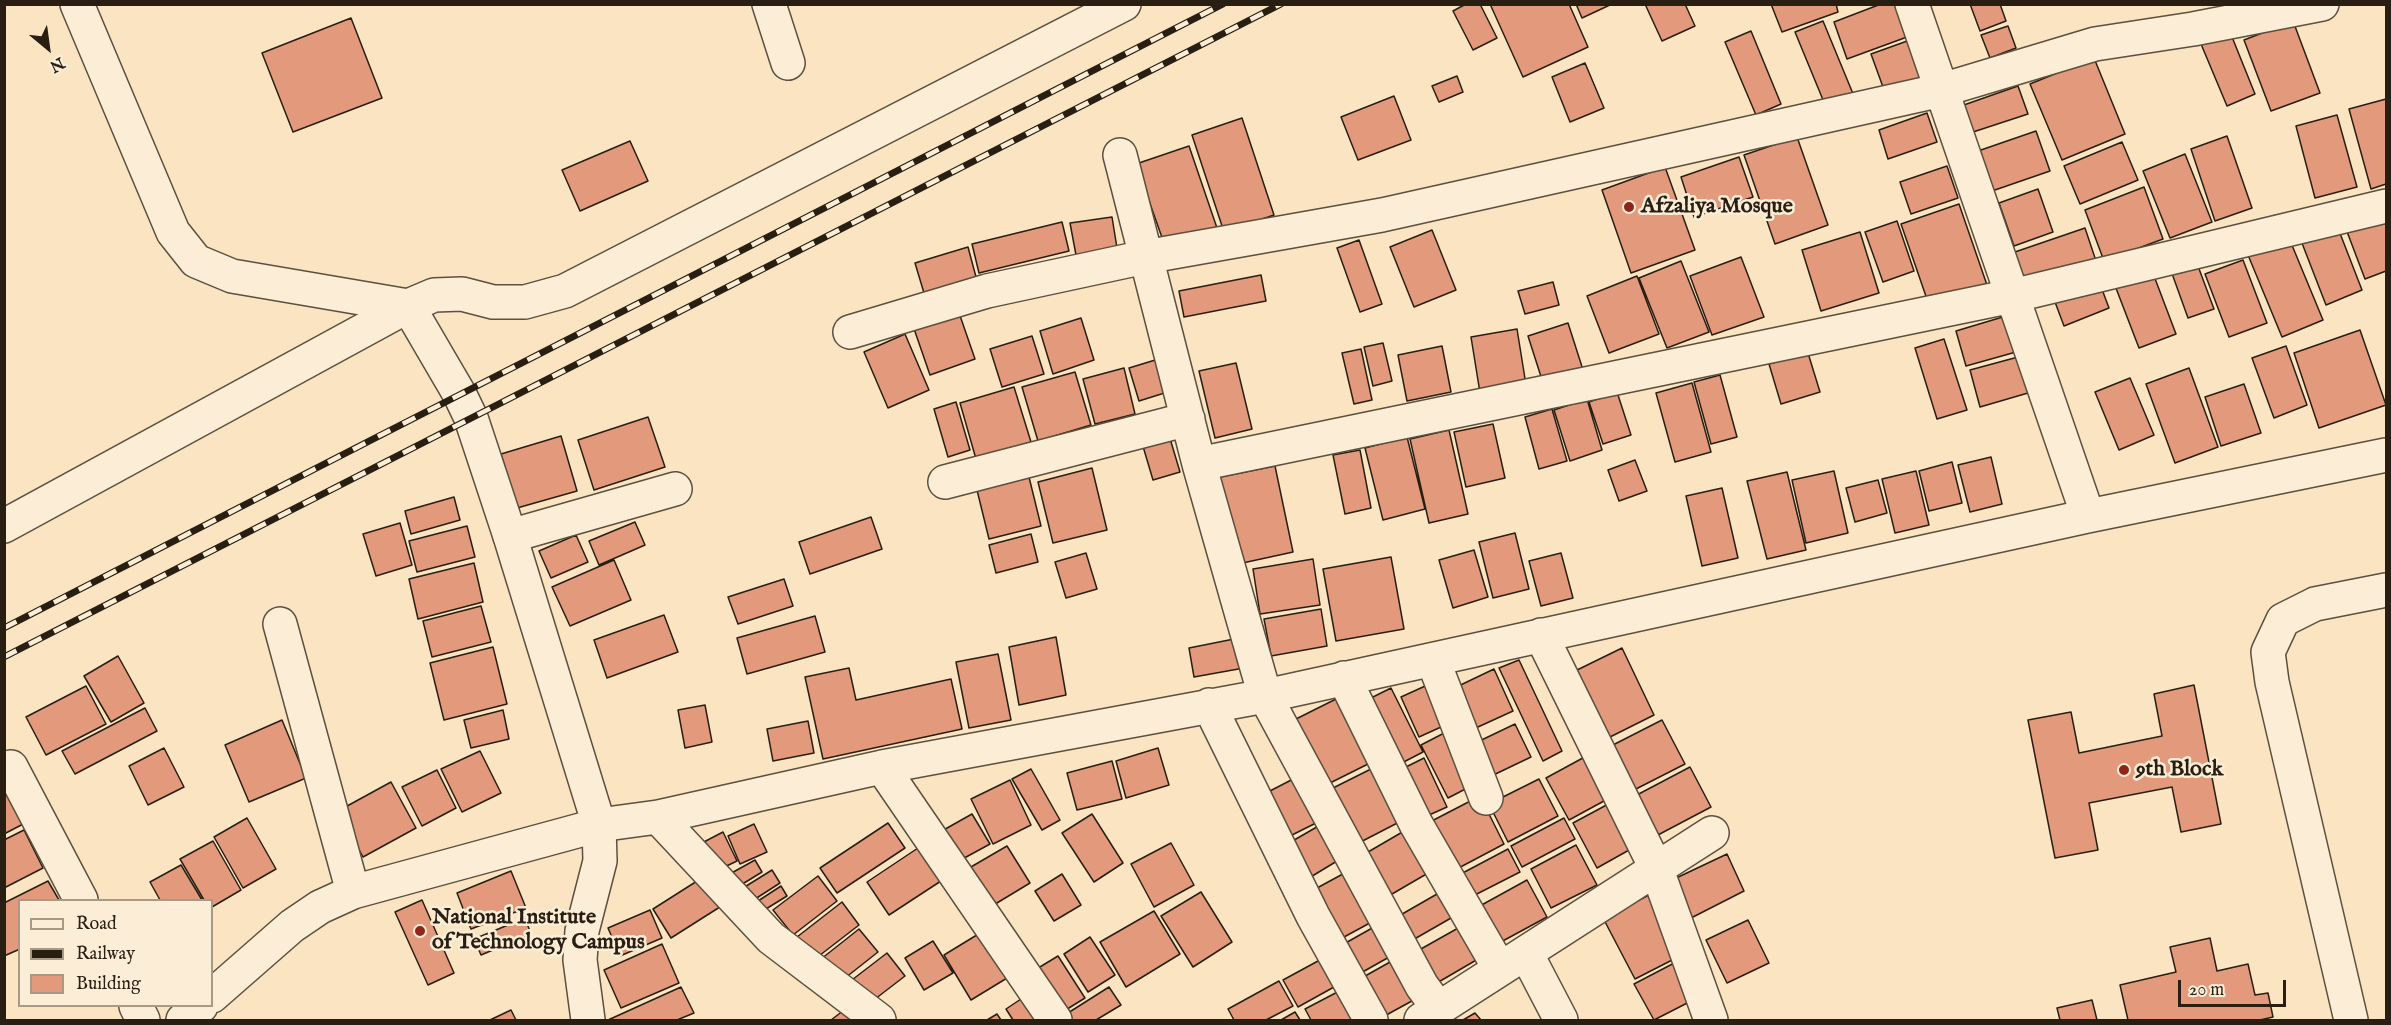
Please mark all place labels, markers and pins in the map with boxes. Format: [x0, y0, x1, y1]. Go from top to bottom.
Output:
place label: Afzaliya Mosque [1641, 194, 1793, 220]
marker: Afzaliya Mosque [1622, 200, 1636, 214]
place label: 9th Block [2136, 757, 2223, 783]
marker: 9th Block [2117, 763, 2131, 777]
place label: National Institute of Technology Campus [432, 905, 645, 956]
marker: National Institute of Technology Campus [413, 924, 427, 938]

